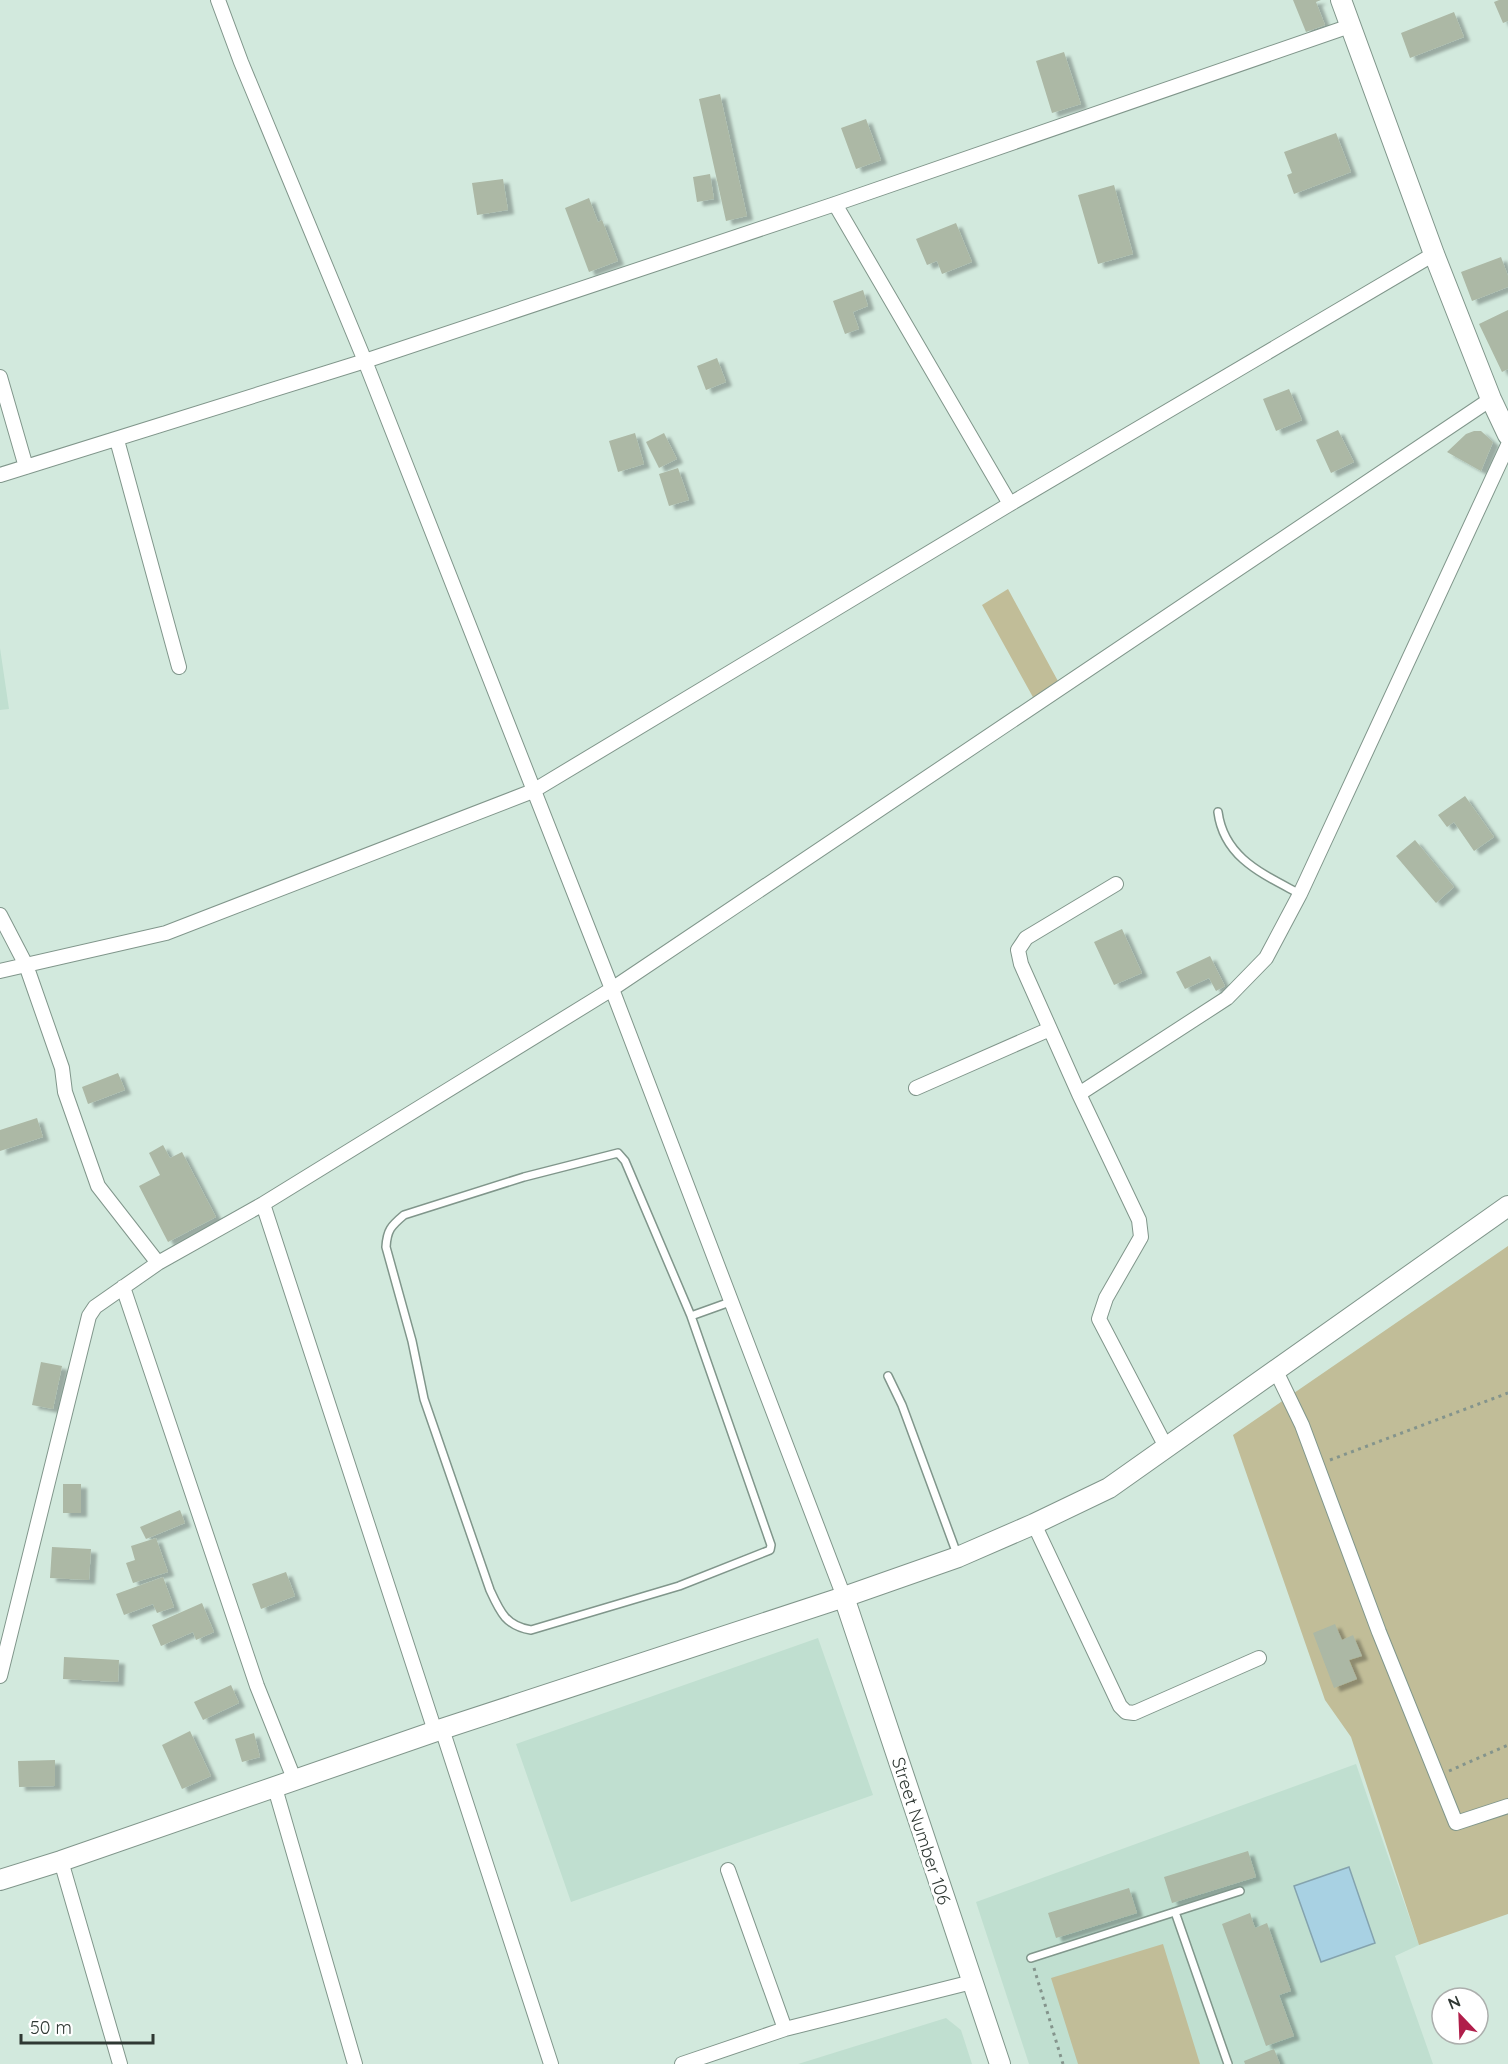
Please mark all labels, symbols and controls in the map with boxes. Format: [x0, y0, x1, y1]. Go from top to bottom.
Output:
street label: Street Number 106 [887, 1754, 956, 1908]
north arrow [1430, 1986, 1490, 2046]
text: N [1445, 1991, 1463, 2014]
scale bar [21, 2007, 153, 2045]
text: 50 m [30, 2016, 72, 2039]

